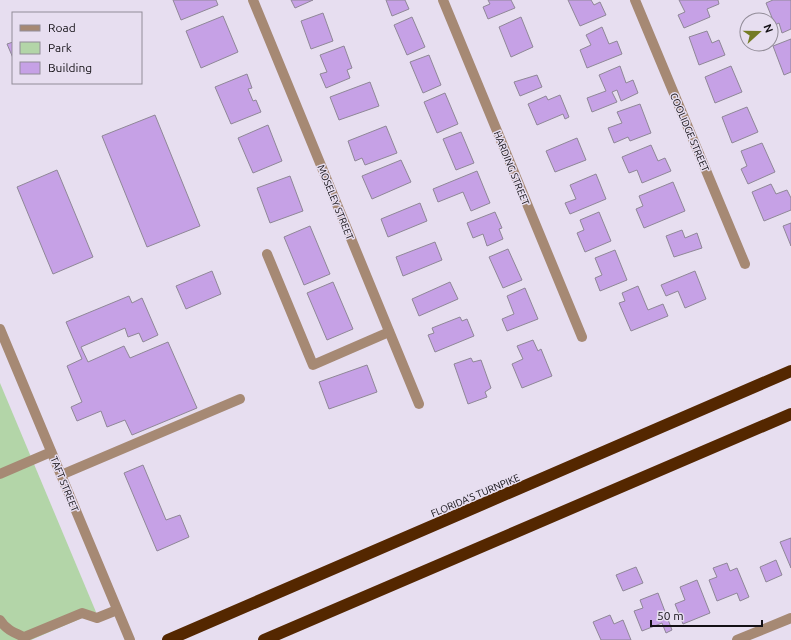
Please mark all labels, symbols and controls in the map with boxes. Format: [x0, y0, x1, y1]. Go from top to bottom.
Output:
legend [12, 12, 142, 84]
north arrow [739, 12, 779, 52]
text: Road [48, 21, 76, 34]
text: N [761, 22, 775, 34]
text: Park [48, 41, 72, 54]
text: Building [48, 61, 92, 74]
street label: COOLIDGE STREET [668, 91, 711, 174]
street label: HARDING STREET [492, 129, 532, 207]
street label: MOSELEY STREET [315, 163, 356, 242]
street label: TAFT STREET [48, 455, 81, 514]
street label: FLORIDA'S TURNPIKE [429, 472, 522, 519]
scale bar [651, 602, 762, 628]
text: 50 m [657, 609, 684, 622]

